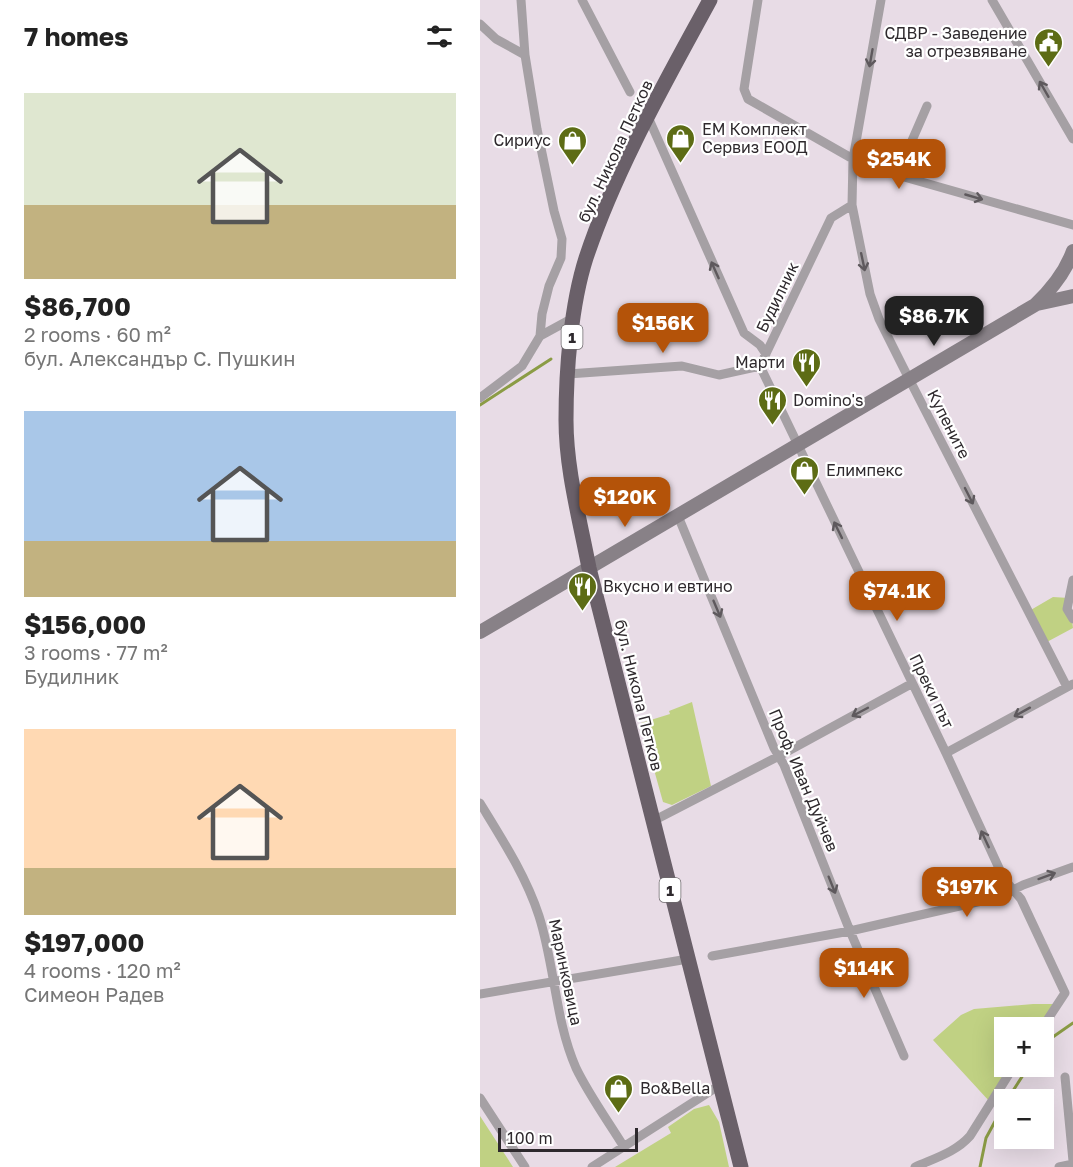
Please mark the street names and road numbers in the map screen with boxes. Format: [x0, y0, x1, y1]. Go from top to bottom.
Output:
street label: бул. Никола Петков [573, 76, 657, 226]
street label: Будилник [751, 258, 803, 336]
road number: 1 [562, 325, 583, 349]
street label: Купените [923, 386, 975, 462]
street label: бул. Никола Петков [611, 617, 667, 773]
street label: Преки път [905, 650, 959, 732]
street label: Проф. Иван Дуйчев [765, 706, 843, 854]
road number: 1 [660, 878, 681, 902]
street label: Маринковица [545, 917, 587, 1027]

